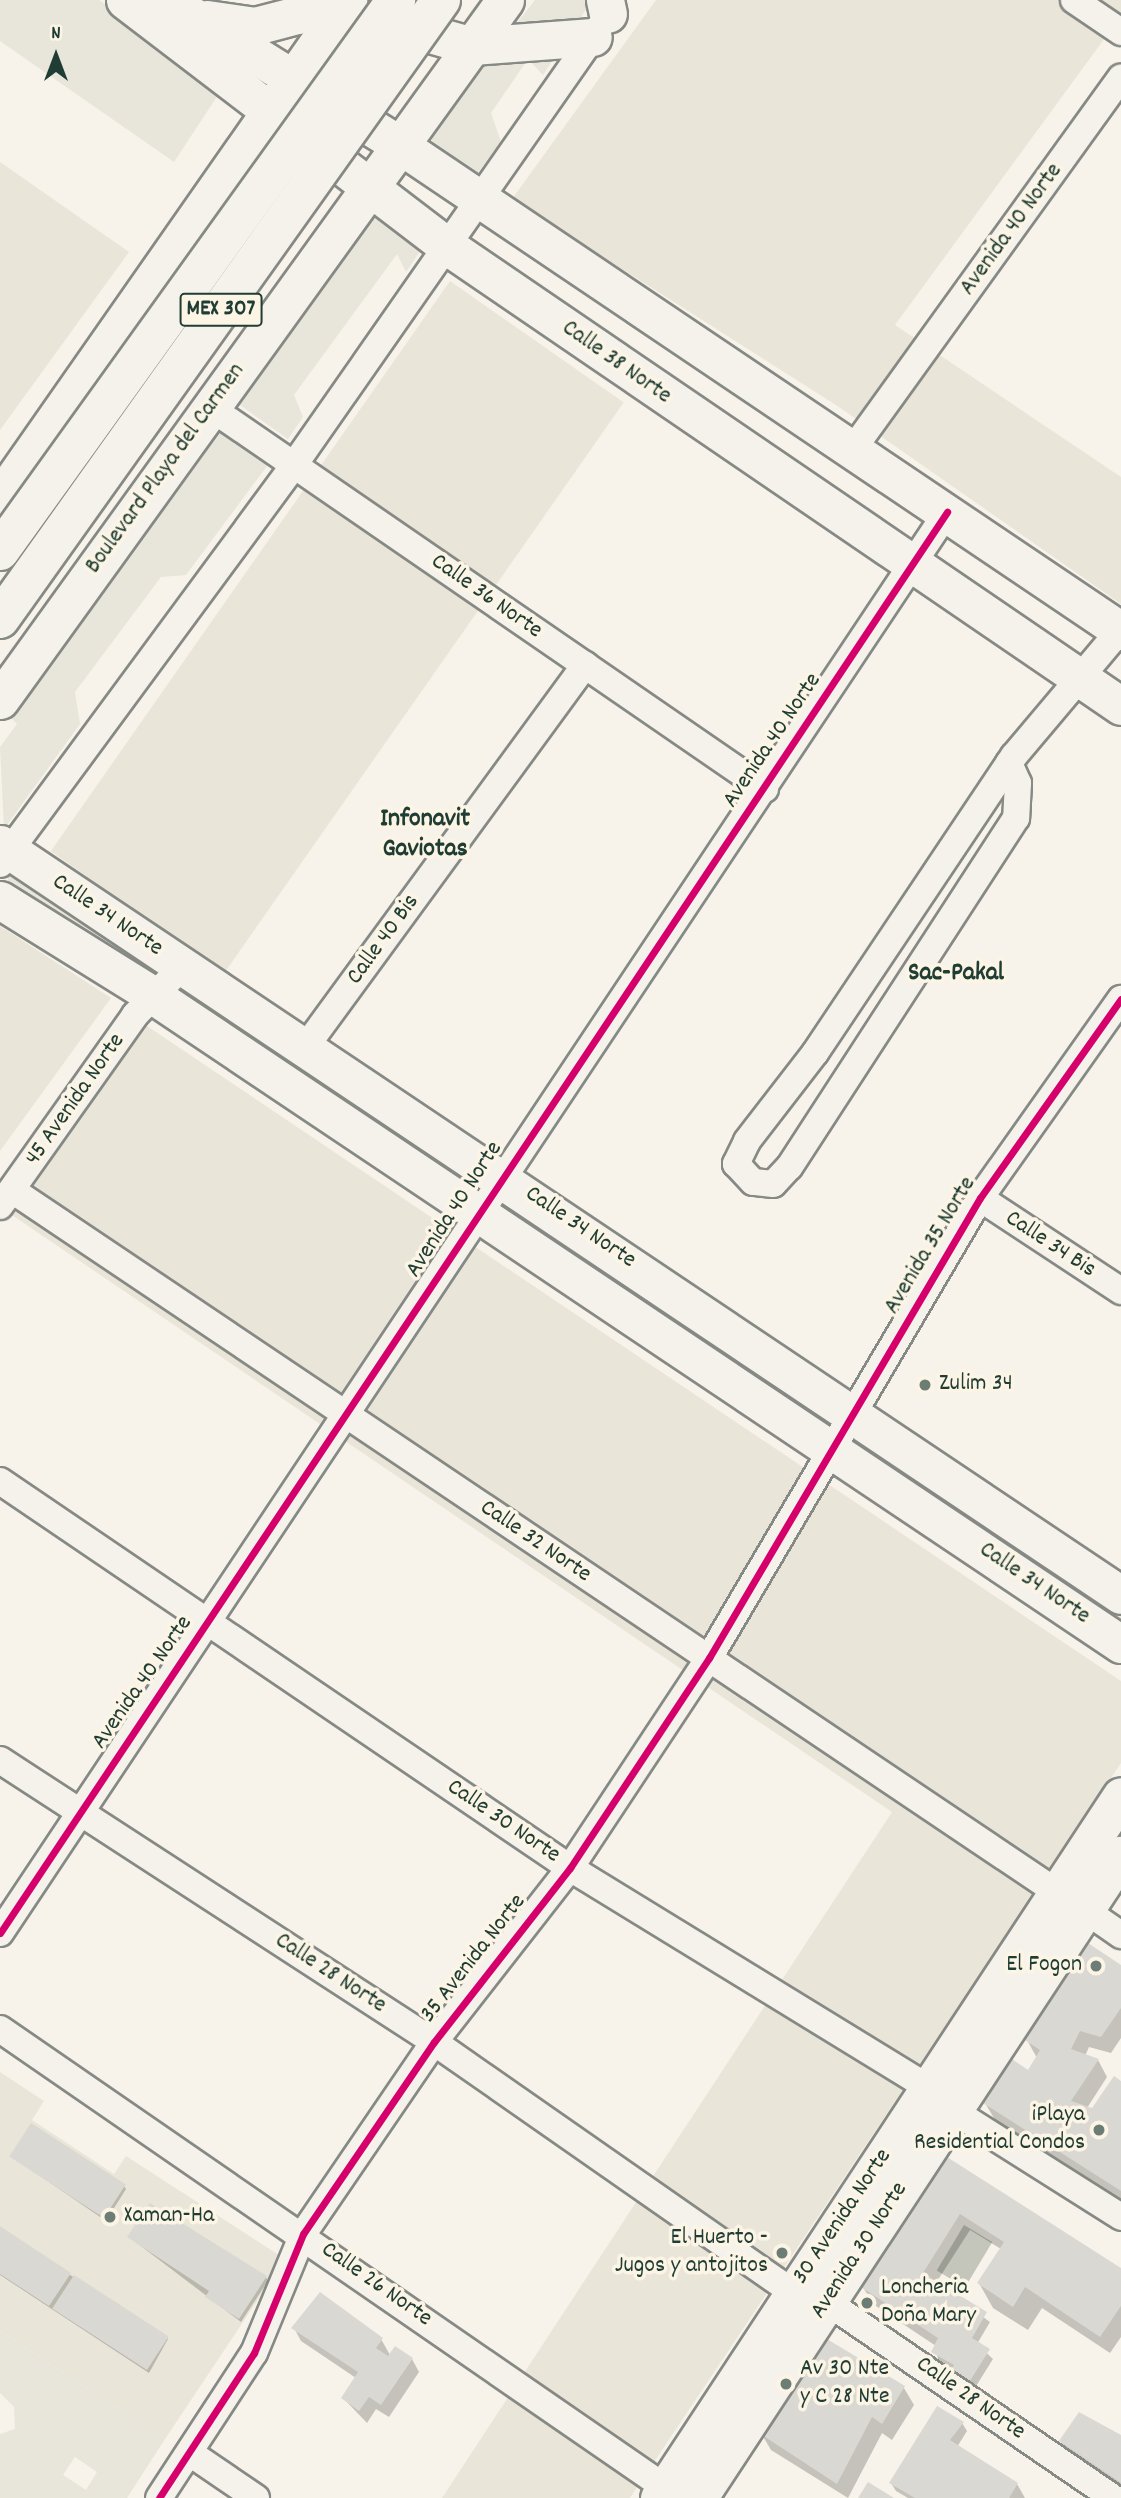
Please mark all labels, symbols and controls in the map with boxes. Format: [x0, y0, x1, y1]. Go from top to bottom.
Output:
north arrow [21, 21, 91, 91]
text: N [51, 21, 61, 48]
street label: Avenida 40 Norte [954, 158, 1070, 302]
road number: MEX 307 [179, 290, 263, 330]
street label: Calle 38 Norte [556, 315, 676, 411]
street label: Boulevard Playa del Carmen [80, 358, 252, 580]
street label: Calle 36 Norte [425, 548, 547, 646]
street label: Avenida 40 Norte [717, 668, 829, 814]
district label: Infonavit Gaviotas [380, 804, 470, 866]
street label: Calle 34 Norte [46, 868, 168, 964]
street label: Calle 40 Bis [341, 889, 427, 991]
district label: Sac-Pakal [908, 958, 1004, 990]
street label: 45 Avenida Norte [20, 1028, 132, 1172]
street label: Avenida 40 Norte [400, 1137, 510, 1283]
street label: Avenida 35 Norte [879, 1172, 983, 1320]
street label: Calle 34 Norte [519, 1180, 641, 1276]
street label: Calle 34 Bis [999, 1205, 1101, 1285]
place label: Zulim 34 [939, 1371, 1013, 1399]
marker: Zulim 34 [917, 1377, 933, 1393]
street label: Calle 32 Norte [474, 1494, 596, 1590]
street label: Calle 34 Norte [973, 1536, 1095, 1632]
street label: Avenida 40 Norte [86, 1611, 200, 1755]
street label: Calle 30 Norte [441, 1774, 565, 1870]
street label: 35 Avenida Norte [415, 1889, 533, 2029]
street label: Calle 28 Norte [269, 1927, 391, 2021]
place label: El Fogon [1006, 1952, 1082, 1980]
marker: El Fogon [1088, 1958, 1104, 1974]
place label: iPlaya Residential Condos [914, 2102, 1085, 2158]
marker: iPlaya Residential Condos [1091, 2122, 1107, 2138]
street label: 30 Avenida Norte [787, 2144, 899, 2290]
street label: Avenida 30 Norte [805, 2177, 915, 2325]
place label: Xaman-Ha [124, 2203, 214, 2231]
marker: Xaman-Ha [102, 2209, 118, 2225]
place label: El Huerto - Jugos y antojitos [615, 2225, 768, 2281]
street label: Calle 26 Norte [315, 2236, 437, 2334]
marker: El Huerto - Jugos y antojitos [774, 2245, 790, 2261]
place label: Loncheria Doña Mary [881, 2275, 976, 2331]
marker: Loncheria Doña Mary [859, 2295, 875, 2311]
street label: Calle 28 Norte [910, 2351, 1030, 2447]
place label: Av 30 Nte y C 28 Nte [800, 2356, 889, 2412]
marker: Av 30 Nte y C 28 Nte [778, 2376, 794, 2392]

